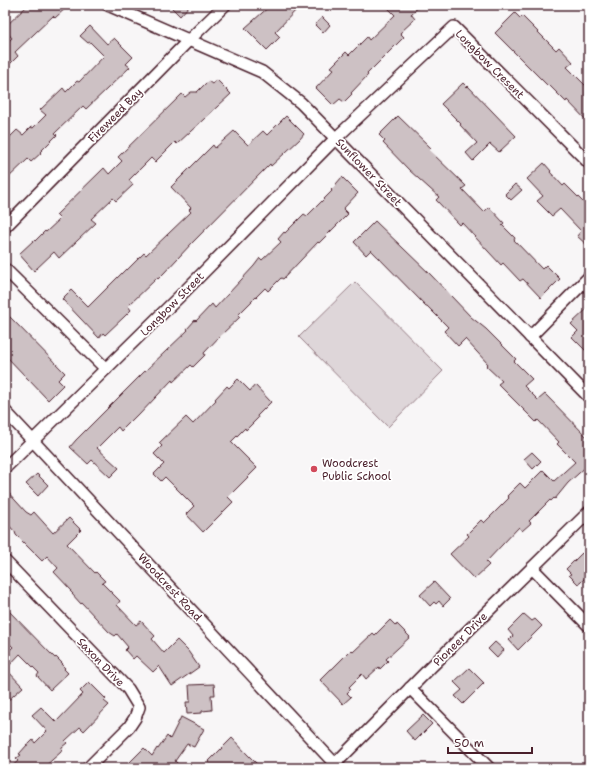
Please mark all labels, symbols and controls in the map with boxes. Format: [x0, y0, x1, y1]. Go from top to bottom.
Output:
street label: Longbow Cresent [452, 27, 528, 102]
street label: Fireweed Bay [85, 85, 146, 146]
street label: Sunflower Street [332, 135, 405, 210]
street label: Longbow Street [137, 269, 208, 340]
place label: Woodcrest Public School [322, 456, 392, 484]
marker: Woodcrest Public School [309, 464, 319, 474]
street label: Woodcrest Road [134, 550, 205, 625]
street label: Pioneer Drive [430, 609, 491, 670]
street label: Saxon Drive [73, 635, 128, 690]
scale bar [448, 729, 532, 755]
text: 50 m [454, 735, 484, 751]

